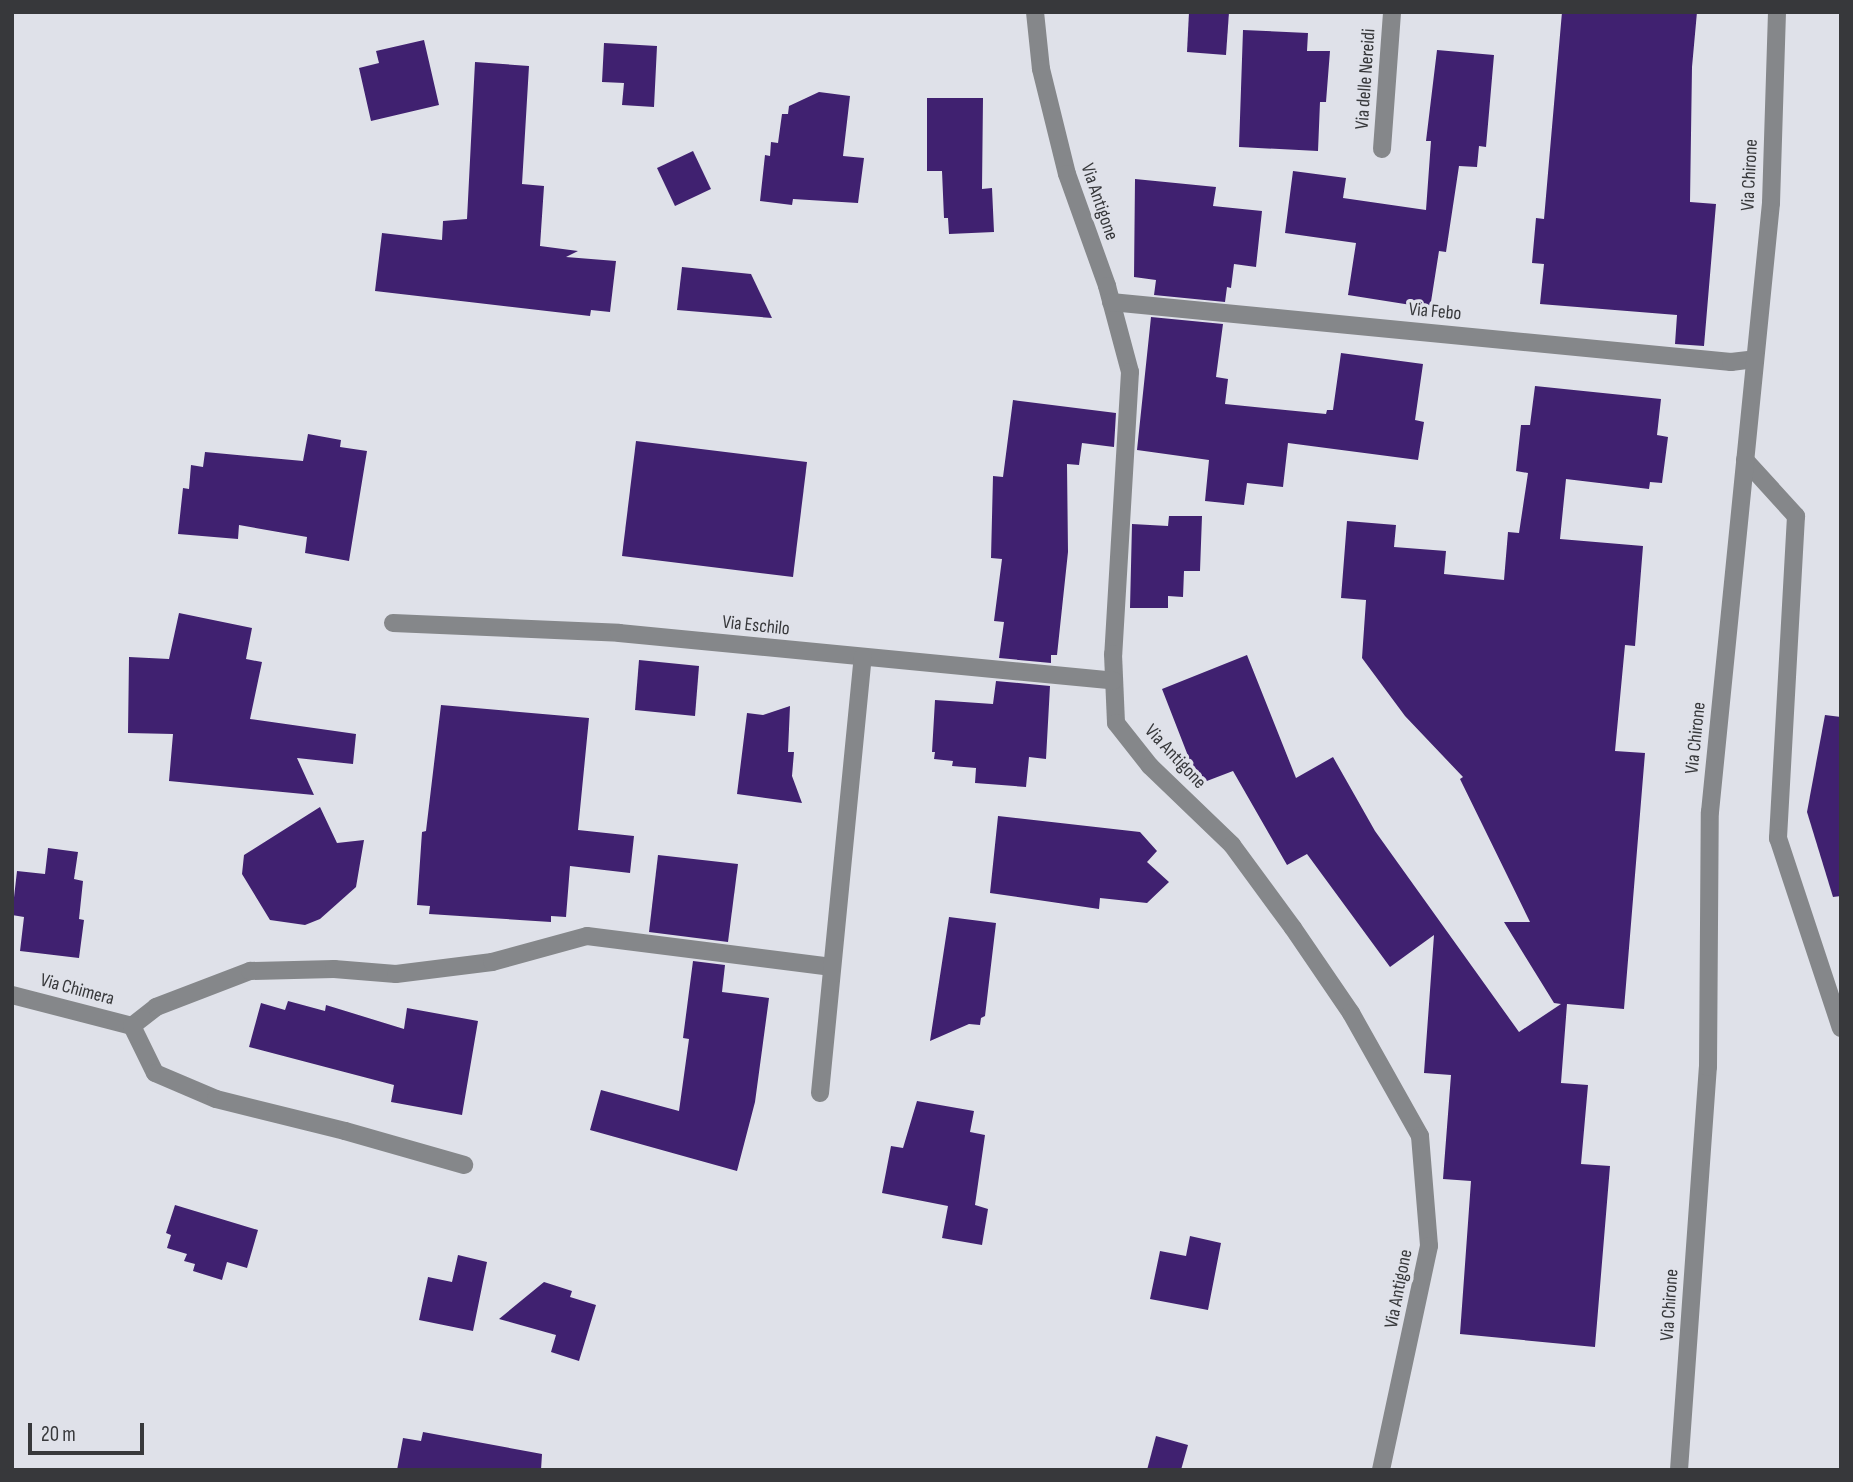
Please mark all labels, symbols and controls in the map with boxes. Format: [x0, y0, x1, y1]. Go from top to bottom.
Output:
street label: Via delle Nereidi [1351, 28, 1381, 130]
street label: Via Chirone [1737, 138, 1763, 212]
street label: Via Antigone [1075, 161, 1123, 243]
street label: Via Febo [1408, 298, 1462, 326]
street label: Via Eschilo [721, 611, 791, 641]
street label: Via Chirone [1681, 701, 1711, 775]
street label: Via Antigone [1139, 720, 1211, 794]
street label: Via Chimera [38, 969, 116, 1011]
street label: Via Antigone [1380, 1248, 1418, 1330]
street label: Via Chirone [1656, 1268, 1684, 1342]
scale bar [32, 1408, 147, 1452]
text: 20 m [41, 1422, 76, 1447]

